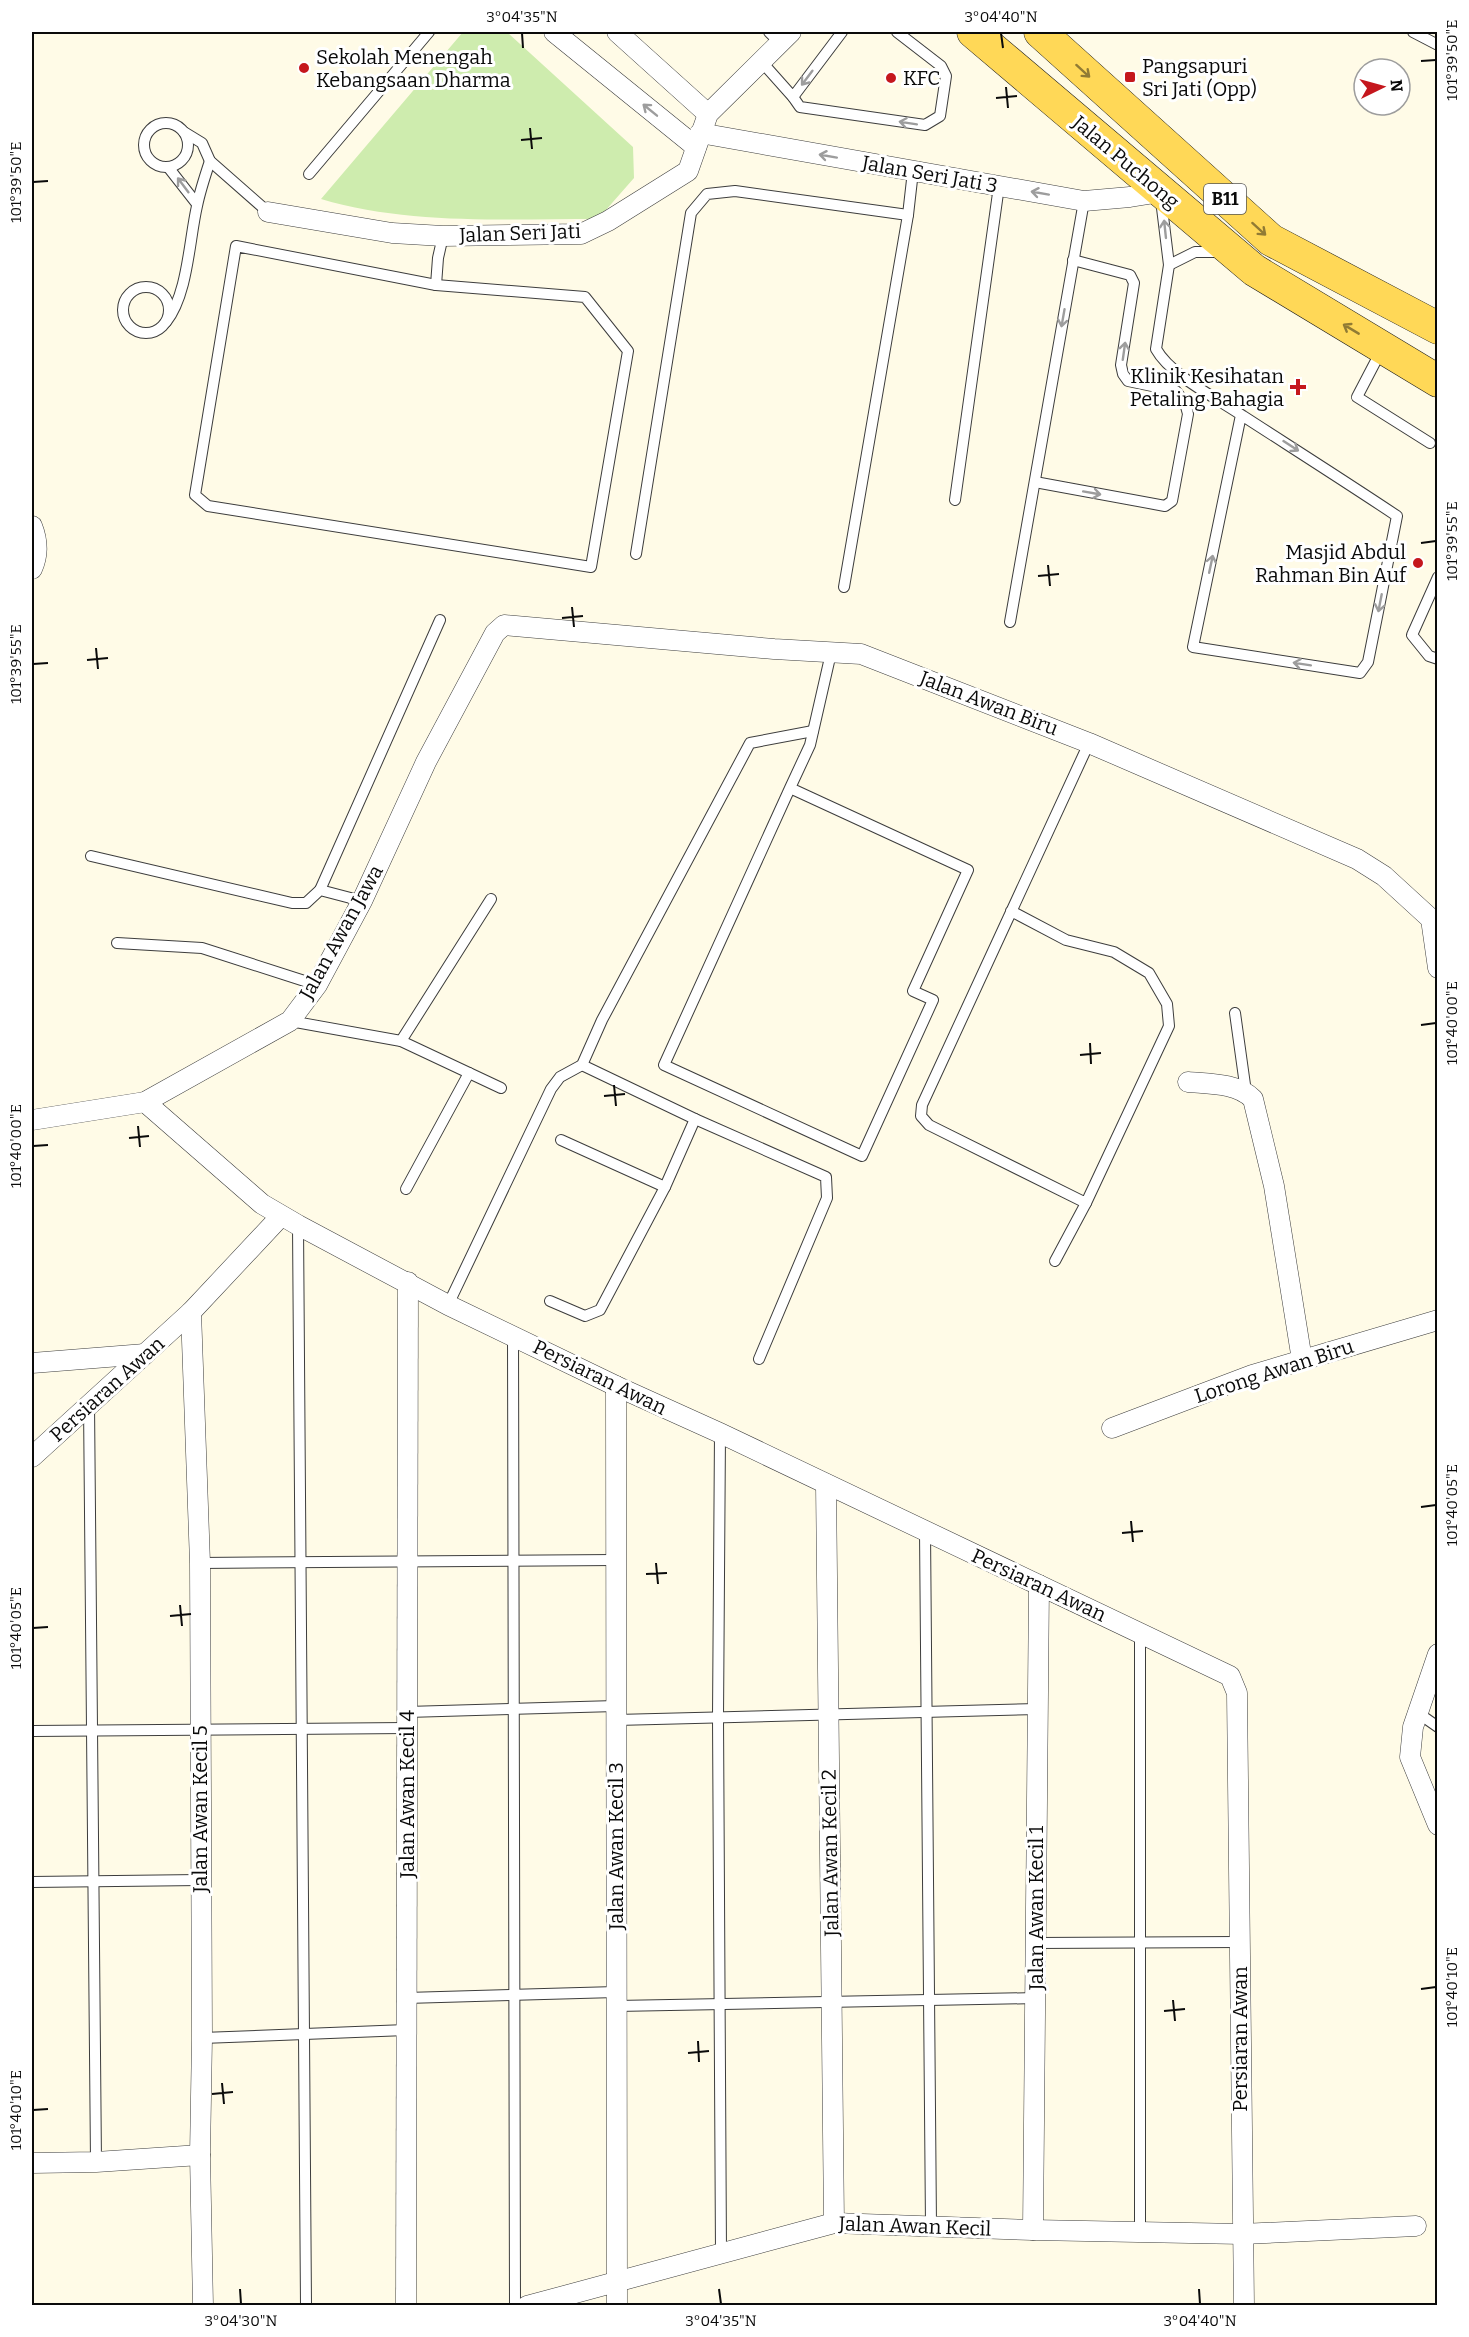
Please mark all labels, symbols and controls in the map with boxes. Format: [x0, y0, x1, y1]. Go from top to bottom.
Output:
text: 3°04'35"N [486, 8, 558, 26]
text: 3°04'40"N [964, 8, 1038, 26]
text: 101°39'50"E [1443, 19, 1461, 101]
place label: Sekolah Menengah Kebangsaan Dharma [316, 45, 511, 92]
place label: Pangsapuri Sri Jati (Opp) [1142, 54, 1257, 101]
north arrow [1352, 57, 1412, 117]
marker: Sekolah Menengah Kebangsaan Dharma [297, 61, 311, 75]
one-way arrow [1075, 64, 1090, 78]
place label: KFC [903, 66, 940, 90]
one-way arrow [800, 70, 813, 86]
marker: Pangsapuri Sri Jati (Opp) [1123, 70, 1137, 84]
marker: KFC [884, 71, 898, 85]
text: N [1386, 79, 1406, 93]
one-way arrow [643, 104, 659, 117]
street label: Jalan Puchong [1067, 110, 1184, 214]
one-way arrow [899, 117, 918, 128]
text: 101°39'50"E [7, 141, 25, 223]
one-way arrow [818, 150, 838, 161]
street label: Jalan Seri Jati 3 [859, 150, 1000, 198]
one-way arrow [177, 177, 190, 193]
road number: B11 [1204, 184, 1246, 214]
one-way arrow [1031, 187, 1051, 198]
street label: Jalan Seri Jati [458, 219, 581, 247]
one-way arrow [1159, 219, 1170, 239]
one-way arrow [1252, 222, 1267, 236]
one-way arrow [1058, 308, 1069, 327]
one-way arrow [1343, 322, 1360, 334]
one-way arrow [1118, 342, 1129, 362]
place label: Klinik Kesihatan Petaling Bahagia [1130, 364, 1284, 411]
marker: Klinik Kesihatan Petaling Bahagia [1289, 378, 1307, 396]
one-way arrow [1282, 440, 1299, 453]
one-way arrow [1082, 487, 1102, 498]
text: 101°39'55"E [1443, 501, 1461, 581]
place label: Masjid Abdul Rahman Bin Auf [1255, 540, 1408, 587]
one-way arrow [1206, 555, 1217, 574]
marker: Masjid Abdul Rahman Bin Auf [1411, 556, 1425, 570]
one-way arrow [1374, 592, 1385, 612]
text: 101°39'55"E [7, 624, 25, 704]
one-way arrow [1293, 658, 1313, 669]
street label: Jalan Awan Biru [916, 665, 1062, 740]
street label: Jalan Awan Jawa [294, 861, 388, 1004]
text: 101°40'00"E [1443, 981, 1461, 1065]
text: 101°40'00"E [7, 1104, 25, 1188]
street label: Persiaran Awan [45, 1331, 169, 1447]
street label: Persiaran Awan [529, 1334, 671, 1420]
street label: Lorong Awan Biru [1191, 1334, 1357, 1408]
text: 101°40'05"E [1443, 1464, 1461, 1546]
street label: Persiaran Awan [968, 1543, 1110, 1627]
text: 101°40'05"E [7, 1587, 25, 1669]
street label: Jalan Awan Kecil 4 [395, 1710, 419, 1879]
street label: Jalan Awan Kecil 5 [188, 1725, 212, 1894]
street label: Jalan Awan Kecil 3 [604, 1762, 628, 1931]
street label: Jalan Awan Kecil 2 [817, 1769, 843, 1938]
street label: Jalan Awan Kecil 1 [1024, 1826, 1048, 1991]
text: 101°40'10"E [1443, 1947, 1461, 2027]
street label: Persiaran Awan [1228, 1966, 1252, 2112]
text: 101°40'10"E [7, 2070, 25, 2150]
street label: Jalan Awan Kecil [837, 2211, 992, 2241]
text: 3°04'30"N [205, 2312, 278, 2330]
text: 3°04'35"N [685, 2312, 757, 2330]
text: 3°04'40"N [1163, 2312, 1237, 2330]

